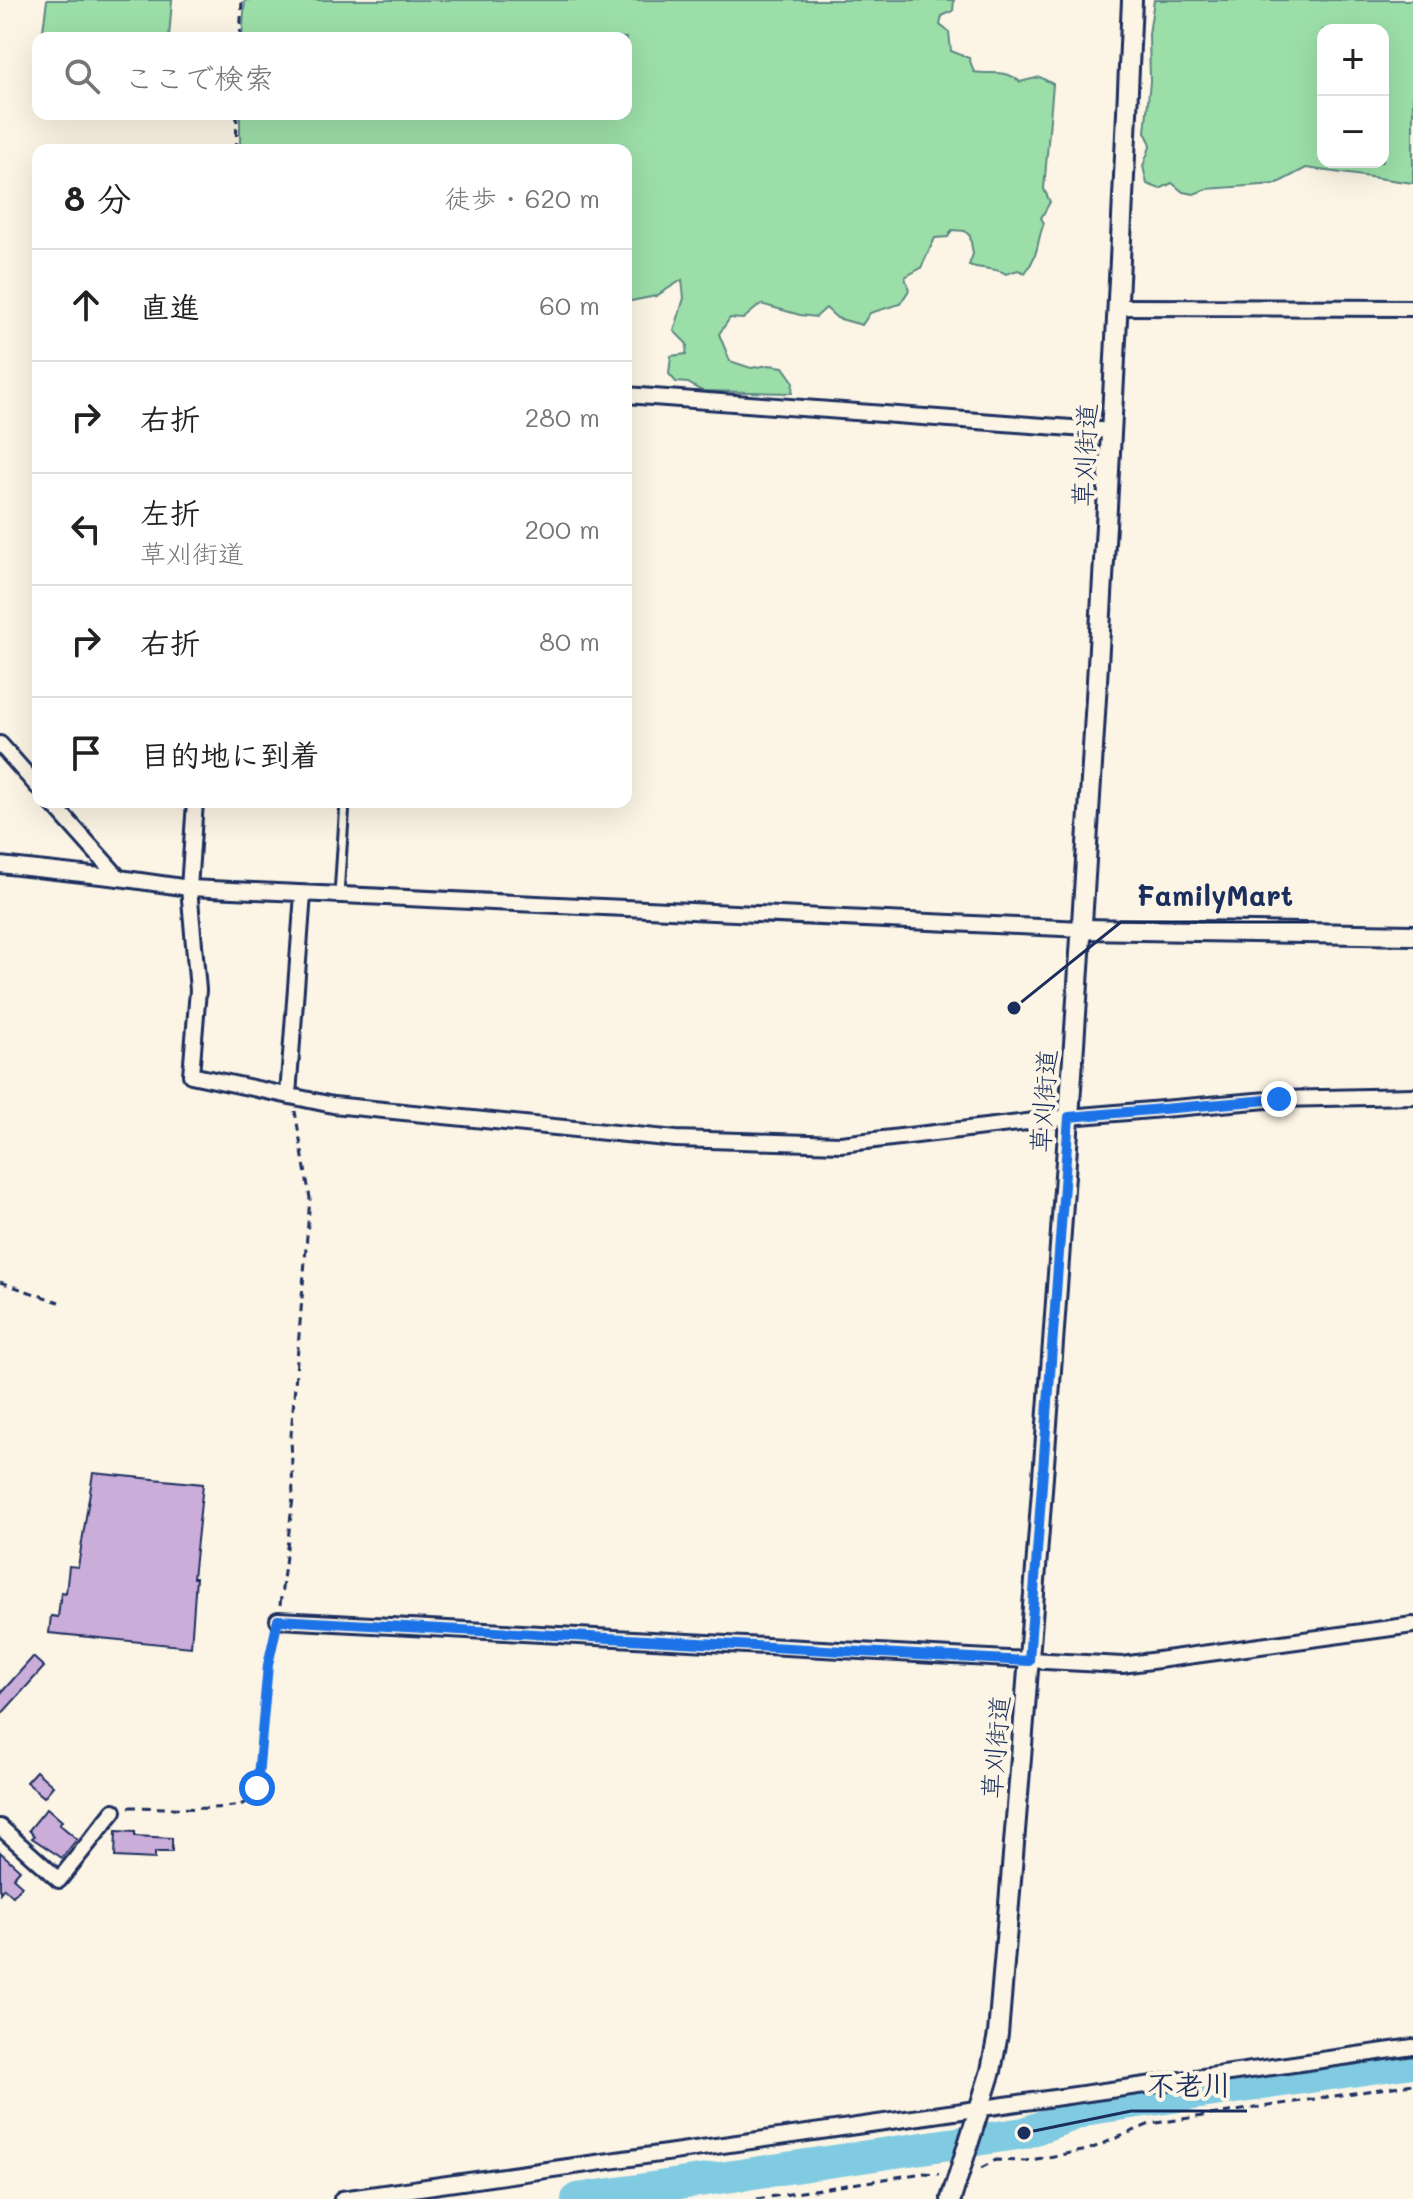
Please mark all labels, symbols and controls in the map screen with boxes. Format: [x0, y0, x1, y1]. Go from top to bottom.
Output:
map controls [1317, 24, 1389, 168]
button: + [1317, 24, 1389, 96]
search box [32, 32, 632, 120]
icon: search [60, 54, 104, 98]
text: ここで検索 [124, 57, 274, 97]
button: − [1317, 96, 1389, 168]
text: 8 分 [64, 175, 131, 220]
text: 徒歩 · 620 m [445, 181, 600, 215]
icon: ahead [64, 283, 108, 327]
text: 直進 [140, 286, 200, 326]
text: 60 m [539, 288, 600, 322]
icon: right [64, 395, 108, 439]
text: 右折 [140, 398, 200, 438]
text: 280 m [525, 400, 600, 434]
street label: 草刈街道 [1064, 402, 1104, 508]
text: 左折 [140, 492, 200, 532]
icon: left [64, 507, 108, 551]
text: 200 m [524, 512, 600, 546]
text: 草刈街道 [140, 536, 244, 570]
icon: right [64, 619, 108, 663]
text: 右折 [140, 622, 200, 662]
text: 80 m [539, 624, 600, 658]
icon: arrive [64, 731, 108, 775]
text: 目的地に到着 [140, 734, 320, 774]
callout: FamilyMart [1121, 870, 1309, 922]
text: FamilyMart [1137, 877, 1293, 914]
street label: 草刈街道 [1022, 1048, 1064, 1154]
route end [1261, 1081, 1297, 1117]
street label: 草刈街道 [974, 1694, 1016, 1800]
route start [239, 1770, 275, 1806]
callout: 不老川 [1131, 2059, 1247, 2111]
text: 不老川 [1147, 2066, 1231, 2102]

